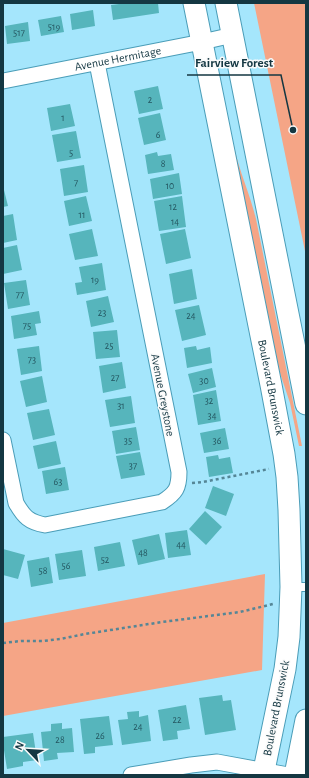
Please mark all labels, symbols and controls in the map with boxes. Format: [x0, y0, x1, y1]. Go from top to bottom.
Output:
house number: 519 [48, 22, 60, 32]
house number: 517 [13, 28, 25, 38]
street label: Avenue Hermitage [74, 44, 162, 73]
callout: Fairview Forest [187, 50, 281, 75]
text: Fairview Forest [195, 57, 274, 70]
house number: 2 [148, 95, 153, 105]
house number: 1 [61, 113, 65, 123]
house number: 6 [156, 130, 161, 140]
house number: 5 [69, 148, 73, 158]
house number: 8 [161, 159, 166, 169]
house number: 7 [74, 178, 78, 188]
house number: 10 [166, 181, 174, 191]
house number: 12 [169, 202, 177, 212]
house number: 11 [79, 210, 85, 220]
house number: 14 [171, 217, 179, 227]
house number: 19 [91, 275, 99, 285]
house number: 77 [16, 290, 24, 300]
house number: 23 [98, 308, 106, 318]
house number: 24 [186, 311, 196, 321]
house number: 75 [23, 321, 31, 331]
street label: Boulevard Brunswick [256, 338, 286, 437]
house number: 25 [105, 341, 113, 351]
street label: Avenue Greystone [148, 353, 177, 438]
house number: 73 [28, 355, 36, 365]
house number: 27 [111, 373, 119, 383]
house number: 30 [199, 376, 209, 386]
house number: 32 [205, 396, 214, 406]
house number: 31 [117, 401, 125, 411]
house number: 34 [208, 411, 217, 421]
house number: 35 [124, 436, 132, 446]
house number: 36 [213, 436, 222, 446]
house number: 37 [129, 461, 137, 471]
house number: 63 [54, 477, 62, 487]
house number: 44 [176, 540, 186, 550]
house number: 48 [138, 548, 148, 558]
house number: 52 [101, 555, 110, 565]
house number: 56 [62, 561, 71, 571]
house number: 58 [39, 566, 48, 576]
street label: Boulevard Brunswick [261, 659, 291, 757]
house number: 22 [172, 715, 182, 725]
house number: 24 [133, 722, 143, 732]
north arrow [8, 730, 48, 770]
house number: 26 [95, 731, 105, 741]
house number: 28 [55, 735, 65, 745]
text: N [13, 740, 26, 752]

